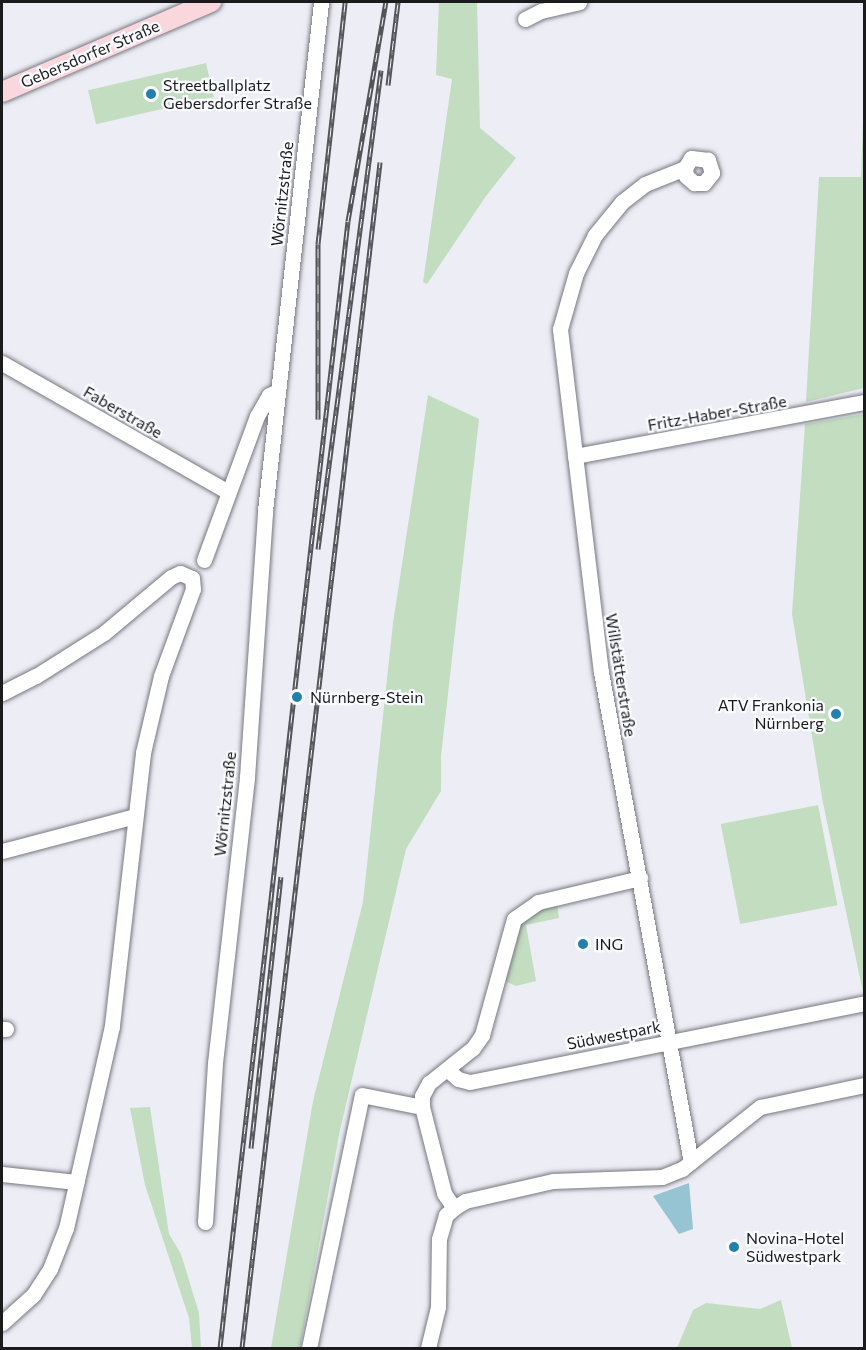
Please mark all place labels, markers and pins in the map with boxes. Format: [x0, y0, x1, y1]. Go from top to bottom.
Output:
place label: Streetballplatz Gebersdorfer Straße [163, 75, 312, 113]
marker: Streetballplatz Gebersdorfer Straße [144, 87, 158, 101]
place label: Nürnberg-Stein [310, 687, 423, 707]
marker: Nürnberg-Stein [288, 688, 306, 706]
place label: ATV Frankonia Nürnberg [718, 695, 824, 733]
marker: ATV Frankonia Nürnberg [829, 707, 843, 721]
place label: ING [595, 934, 623, 954]
marker: ING [576, 937, 590, 951]
place label: Novina-Hotel Südwestpark [746, 1228, 844, 1266]
marker: Novina-Hotel Südwestpark [727, 1240, 741, 1254]

